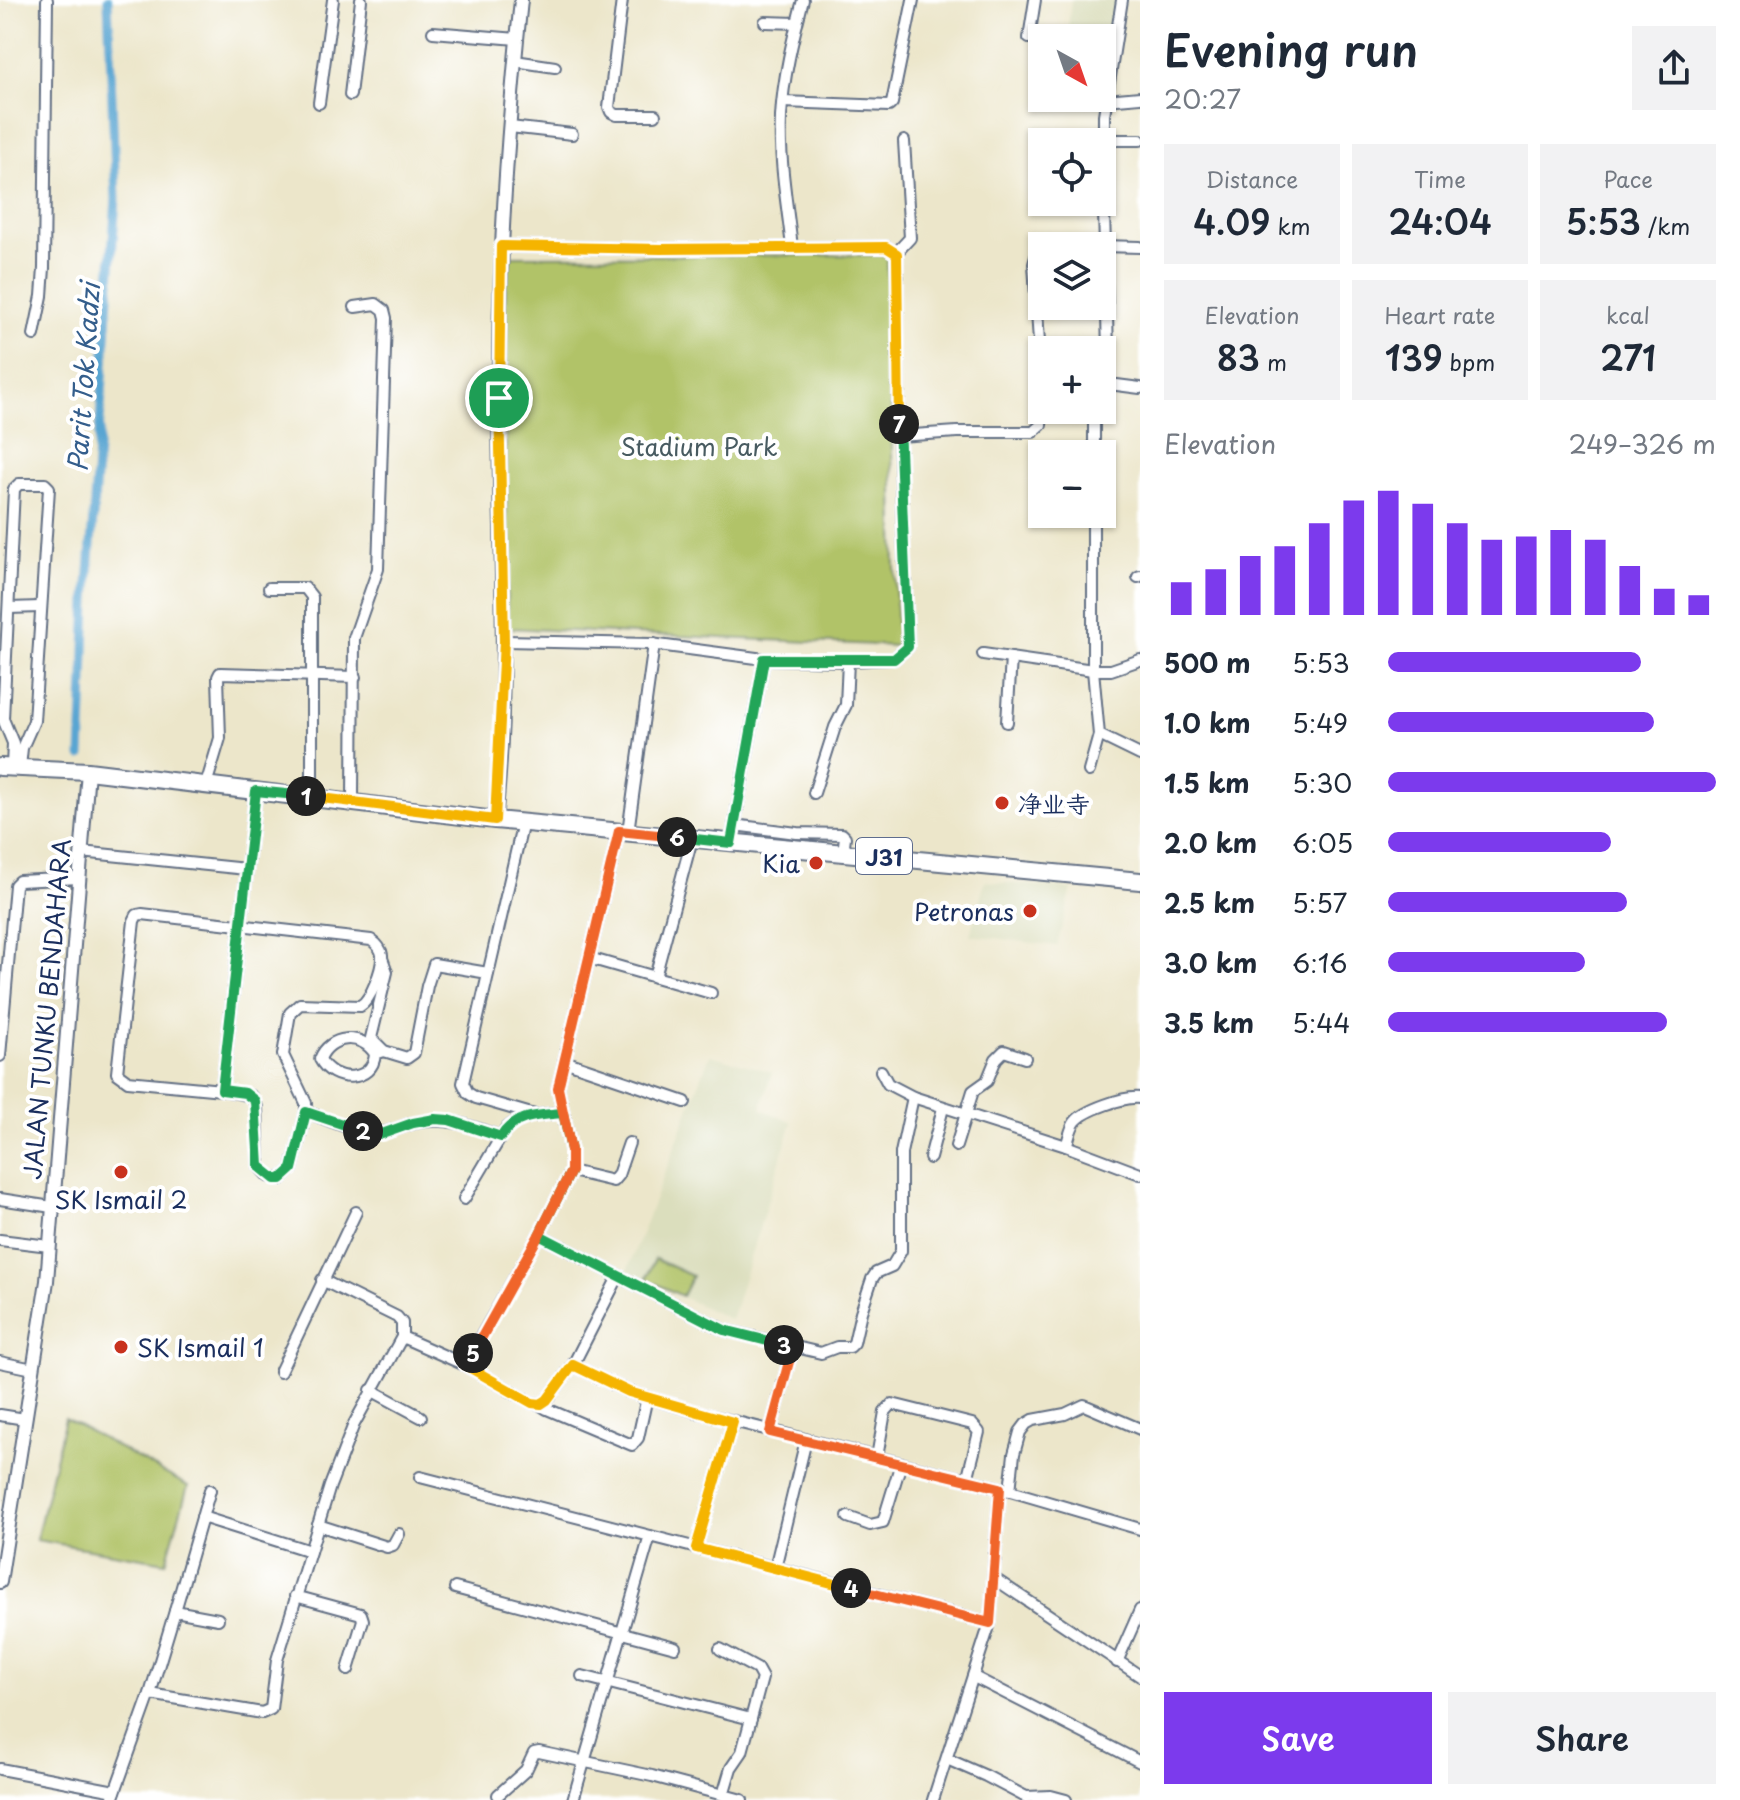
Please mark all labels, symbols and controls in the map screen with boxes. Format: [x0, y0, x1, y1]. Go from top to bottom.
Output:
text: Evening run [1164, 16, 1418, 82]
north arrow [1028, 24, 1116, 112]
map controls [1028, 24, 1116, 528]
button: share [1632, 26, 1716, 110]
text: 20:27 [1164, 79, 1241, 118]
button: locate [1028, 128, 1116, 216]
text: Distance [1206, 162, 1298, 195]
text: Time [1414, 162, 1466, 195]
text: Pace [1603, 162, 1653, 195]
text: 4.09 [1193, 195, 1270, 247]
text: 24:04 [1388, 195, 1492, 247]
text: 5:53 [1566, 195, 1641, 247]
text: km [1270, 209, 1311, 242]
text: /km [1641, 209, 1690, 242]
button: layers [1028, 232, 1116, 320]
water label: Parit Tok Kadzi [57, 278, 109, 473]
text: Elevation [1205, 298, 1299, 331]
text: Heart rate [1384, 298, 1496, 331]
text: kcal [1606, 298, 1650, 331]
text: 83 [1217, 331, 1260, 383]
text: 139 [1385, 331, 1443, 383]
text: 271 [1600, 331, 1656, 383]
button: + [1028, 336, 1116, 424]
text: m [1260, 345, 1287, 378]
text: bpm [1443, 345, 1495, 378]
pin [465, 364, 533, 432]
icon: arrive [477, 376, 521, 420]
pin: 7 [879, 404, 919, 444]
text: 7 [893, 407, 905, 440]
text: Elevation [1164, 424, 1276, 463]
text: 249–326 m [1568, 424, 1716, 463]
park label: Stadium Park [620, 428, 778, 464]
button: − [1028, 440, 1116, 528]
text: 500 m [1164, 643, 1250, 682]
text: 5:53 [1292, 643, 1350, 682]
text: 1.0 km [1164, 703, 1251, 742]
text: 5:49 [1292, 703, 1348, 742]
text: 1.5 km [1164, 763, 1250, 802]
text: 5:30 [1292, 763, 1352, 802]
pin: 1 [286, 776, 326, 816]
text: 1 [301, 779, 311, 812]
place label: 净业寺 [1018, 785, 1090, 821]
marker: 净业寺 [993, 794, 1011, 812]
pin: 6 [657, 817, 697, 857]
text: 6 [669, 820, 685, 853]
text: 2.0 km [1164, 823, 1257, 862]
text: 6:05 [1292, 823, 1353, 862]
street label: JALAN TUNKU BENDAHARA [13, 837, 79, 1181]
road number: J31 [856, 838, 912, 874]
place label: Kia [762, 845, 800, 881]
marker: Kia [807, 854, 825, 872]
text: 2.5 km [1164, 883, 1255, 922]
text: 5:57 [1292, 883, 1347, 922]
place label: Petronas [914, 893, 1014, 929]
marker: Petronas [1021, 902, 1039, 920]
text: 3.0 km [1164, 943, 1257, 982]
text: 6:16 [1292, 943, 1348, 982]
text: 3.5 km [1164, 1003, 1254, 1042]
text: 5:44 [1292, 1003, 1351, 1042]
pin: 2 [343, 1111, 383, 1151]
text: 2 [355, 1114, 371, 1147]
marker: SK Ismail 2 [112, 1163, 130, 1181]
place label: SK Ismail 2 [54, 1181, 188, 1217]
pin: 3 [764, 1325, 804, 1365]
text: 3 [777, 1328, 791, 1361]
place label: SK Ismail 1 [137, 1329, 264, 1365]
pin: 5 [453, 1333, 493, 1373]
text: 5 [466, 1336, 480, 1369]
marker: SK Ismail 1 [112, 1338, 130, 1356]
pin: 4 [831, 1568, 871, 1608]
text: 4 [844, 1571, 858, 1604]
button: Save [1164, 1692, 1432, 1784]
button: Share [1448, 1692, 1716, 1784]

